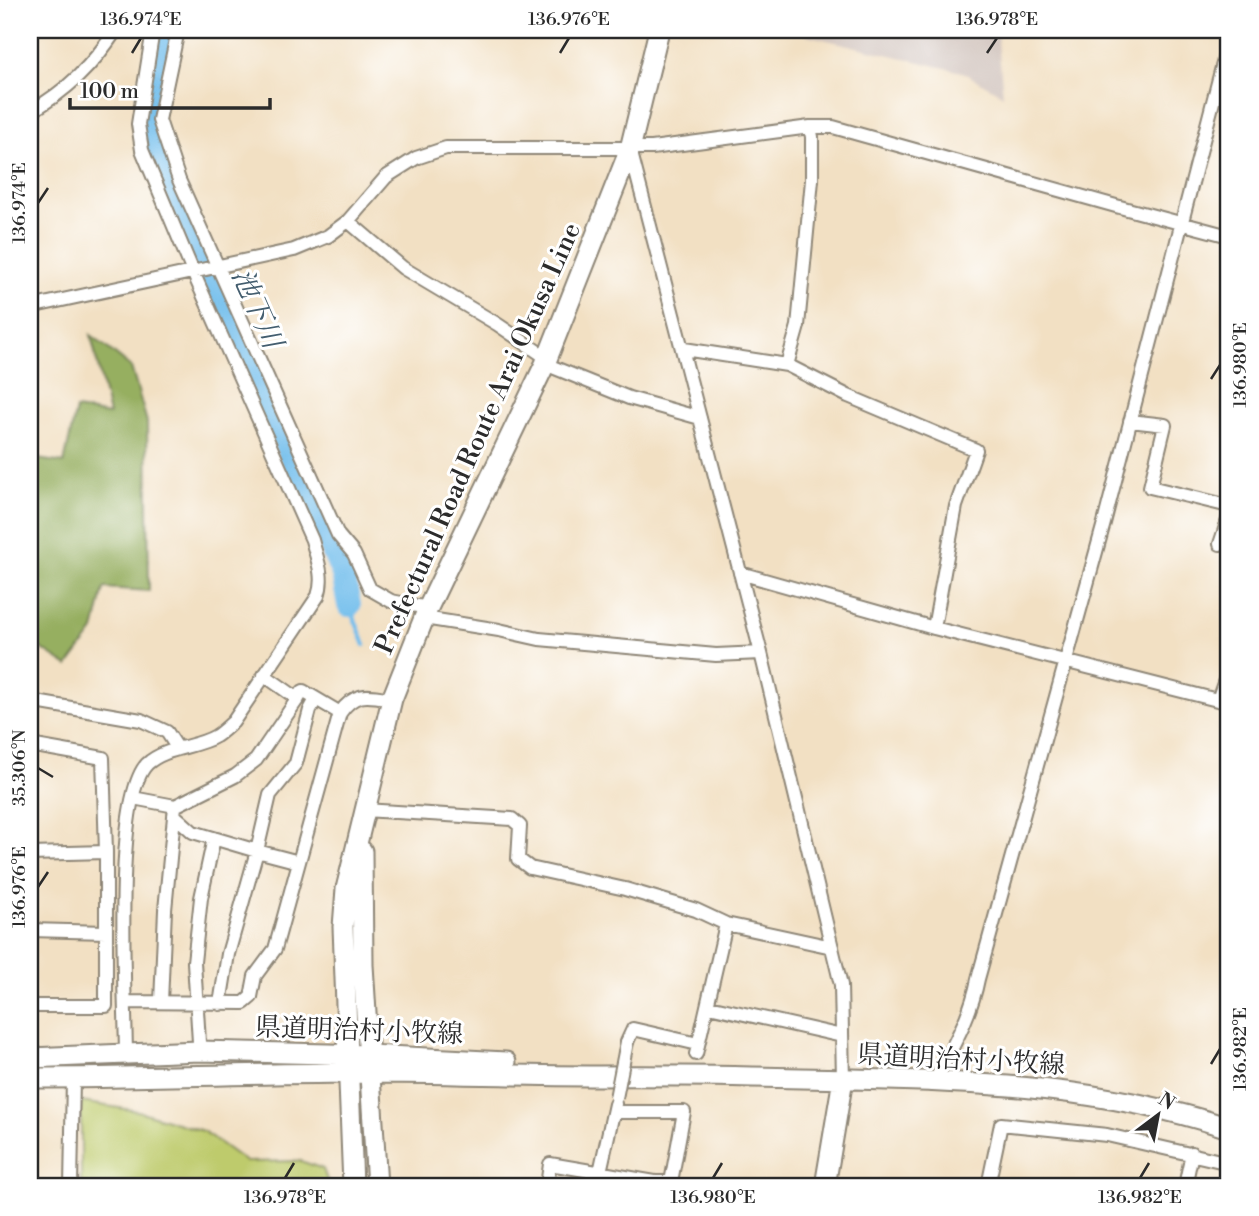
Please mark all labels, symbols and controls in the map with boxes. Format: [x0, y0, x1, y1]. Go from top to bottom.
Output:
text: 136.974°E [100, 8, 182, 31]
text: 136.976°E [528, 8, 610, 31]
text: 136.978°E [956, 8, 1038, 31]
scale bar [70, 66, 270, 110]
text: 100 m [80, 79, 139, 105]
text: 136.974°E [8, 162, 31, 244]
street label: Prefectural Road Route Arai Okusa Line [368, 218, 588, 659]
water label: 池下川 [224, 263, 291, 357]
text: 136.980°E [1229, 322, 1252, 408]
text: 35.306°N [8, 729, 31, 806]
text: 136.976°E [8, 846, 31, 928]
text: 136.982°E [1229, 1007, 1252, 1091]
street label: 県道明治村小牧線 [254, 1011, 463, 1051]
street label: 県道明治村小牧線 [856, 1039, 1066, 1081]
north arrow [1122, 1080, 1192, 1150]
text: N [1154, 1087, 1179, 1116]
text: 136.978°E [244, 1186, 326, 1209]
text: 136.980°E [670, 1186, 756, 1209]
text: 136.982°E [1098, 1186, 1182, 1209]

